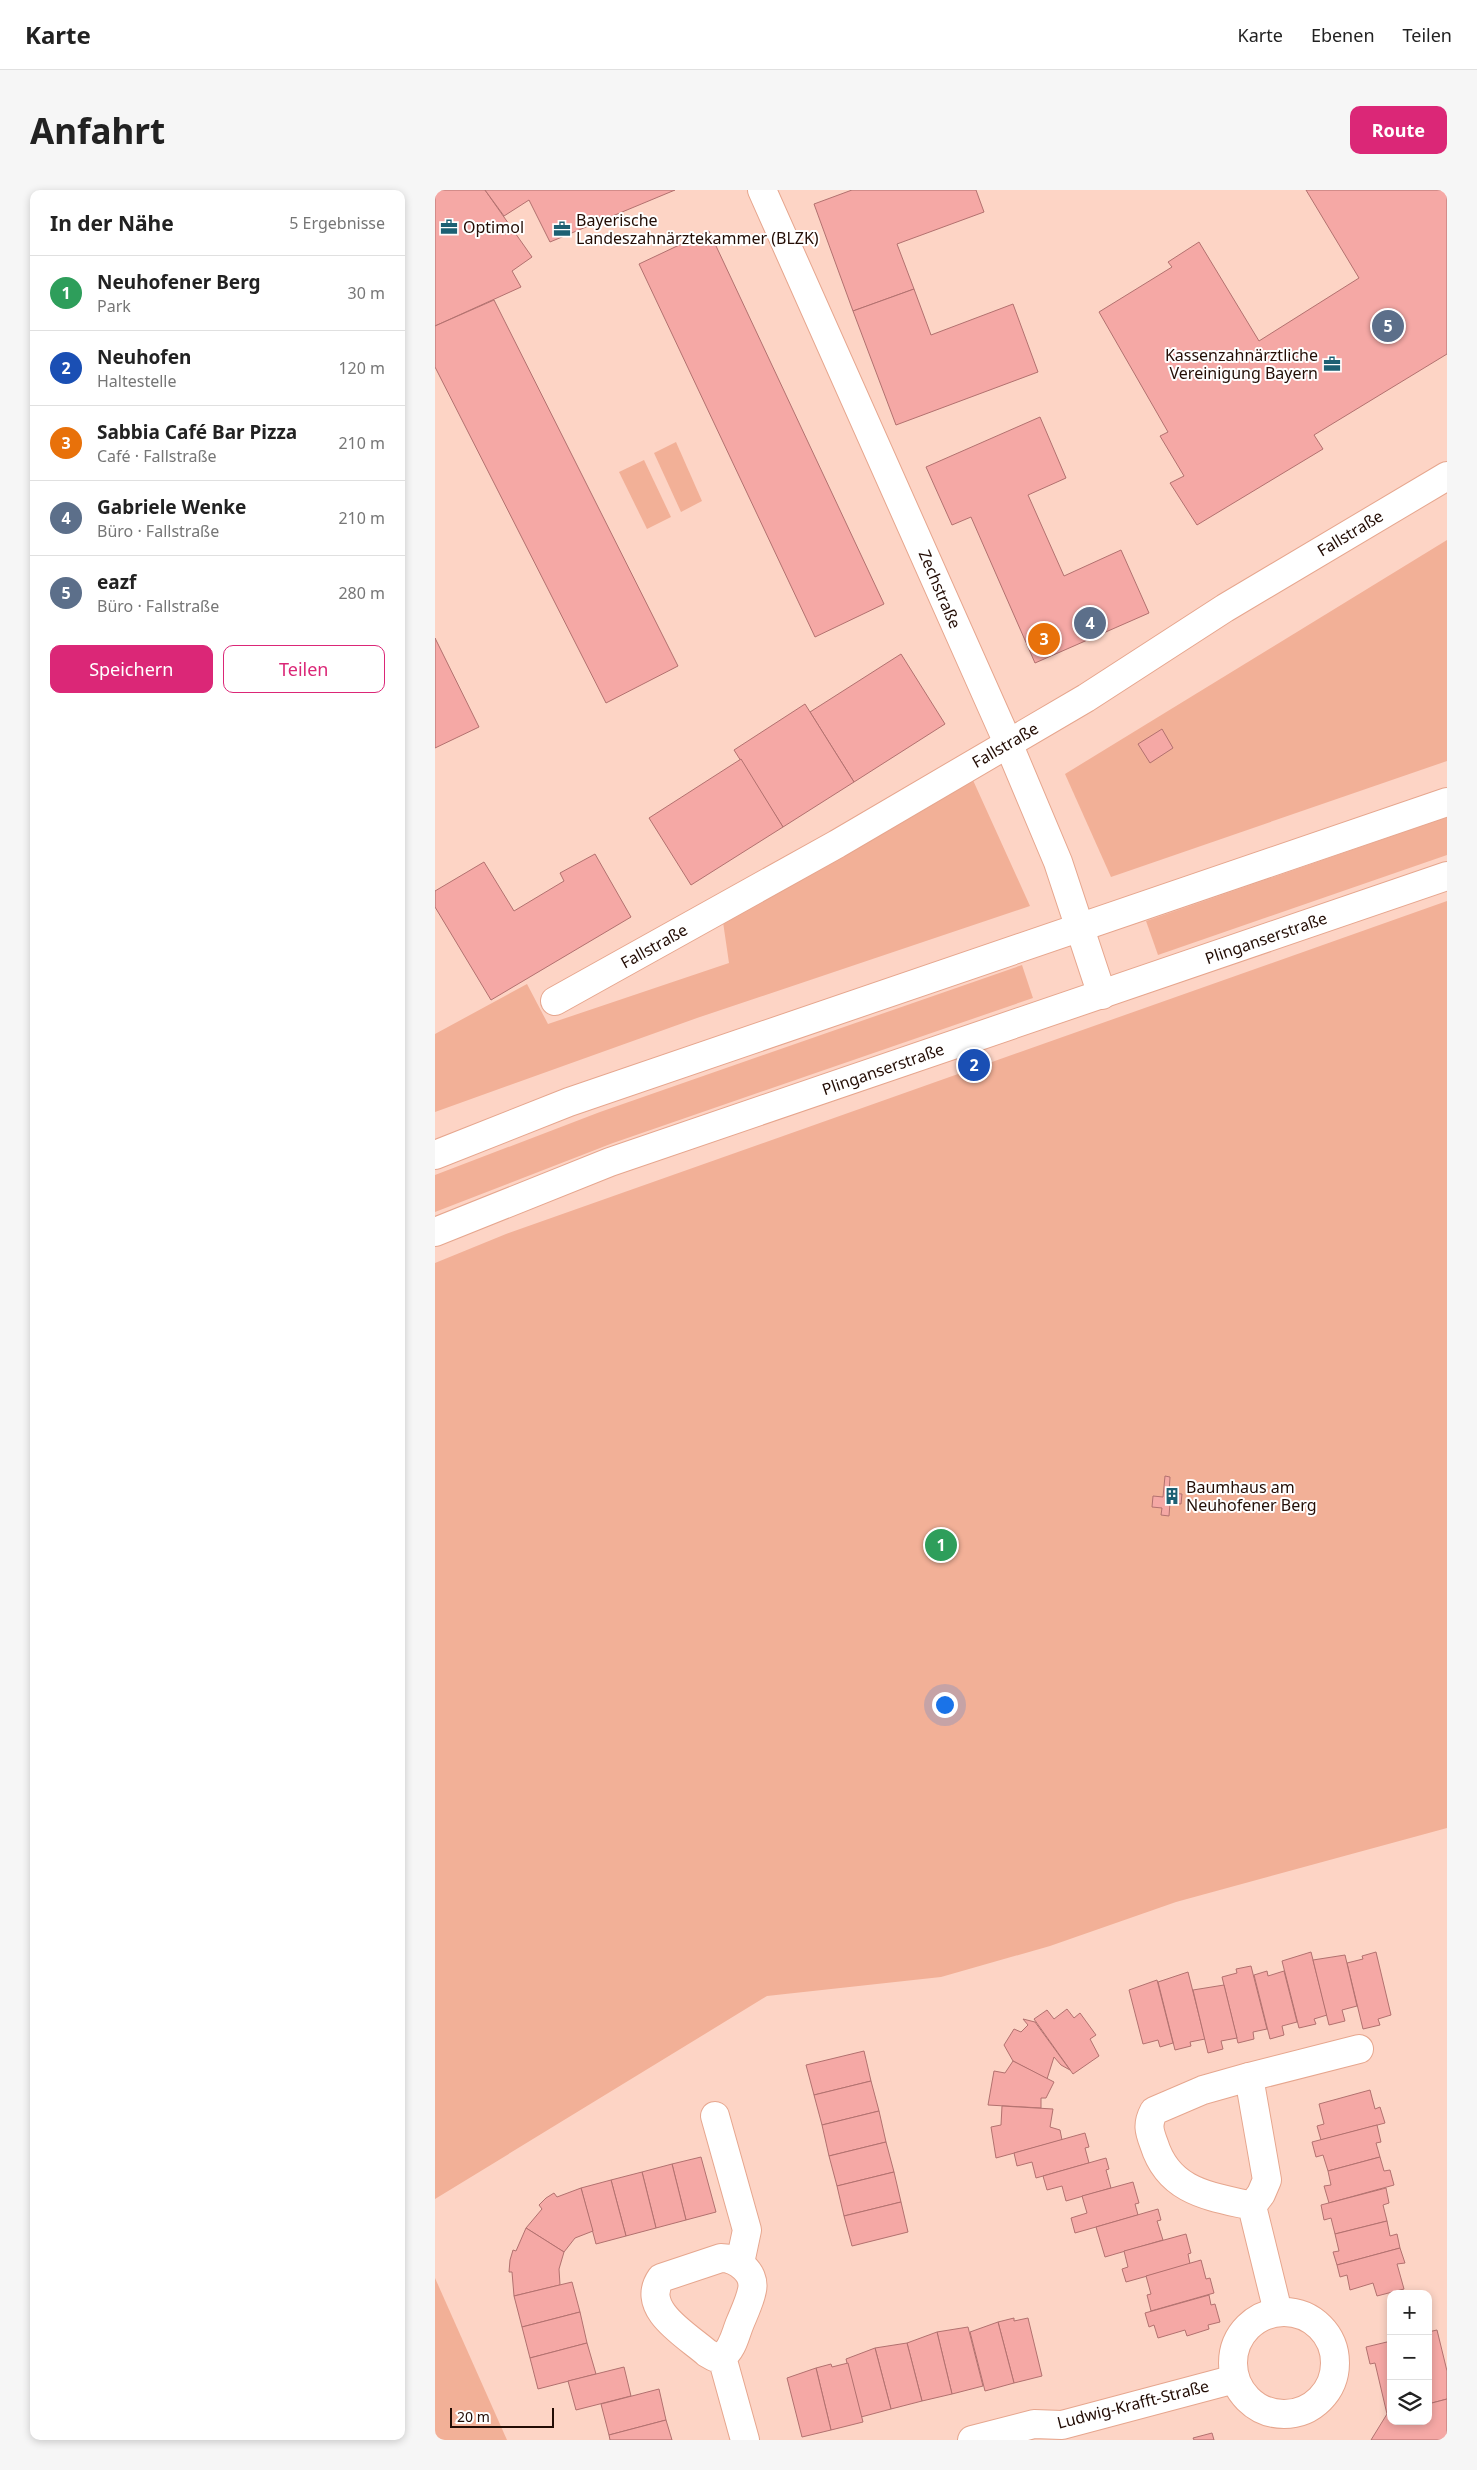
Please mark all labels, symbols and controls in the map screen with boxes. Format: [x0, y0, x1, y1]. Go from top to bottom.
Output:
text: Karte [25, 18, 91, 51]
text: Karte [1238, 23, 1283, 47]
text: Ebenen [1311, 23, 1375, 47]
text: Teilen [1403, 23, 1452, 47]
button: Route [1350, 106, 1447, 154]
text: Anfahrt [30, 107, 165, 154]
text: In der Nähe [50, 209, 174, 237]
place label: Bayerische Landeszahnärztekammer (BLZK) [576, 209, 819, 249]
text: 5 Ergebnisse [289, 212, 385, 234]
place label: Optimol [463, 216, 524, 238]
office icon: Optimol [439, 217, 459, 237]
office icon: Bayerische Landeszahnärztekammer (BLZK) [552, 219, 572, 239]
text: Neuhofener Berg [97, 269, 260, 295]
text: 1 [61, 282, 71, 304]
text: 30 m [348, 282, 385, 304]
text: Park [97, 295, 131, 317]
pin: 5 [1372, 307, 1404, 345]
text: Neuhofen [97, 344, 191, 370]
place label: Kassenzahnärztliche Vereinigung Bayern [1165, 344, 1318, 384]
office icon: Kassenzahnärztliche Vereinigung Bayern [1322, 354, 1342, 374]
text: 2 [61, 357, 71, 379]
text: 120 m [338, 357, 385, 379]
text: Haltestelle [97, 370, 177, 392]
text: Sabbia Café Bar Pizza [97, 419, 297, 445]
text: 3 [61, 432, 71, 454]
text: 210 m [338, 432, 385, 454]
text: Café · Fallstraße [97, 445, 217, 467]
text: Gabriele Wenke [97, 494, 246, 520]
street label: Fallstraße [1313, 505, 1387, 561]
text: 4 [61, 507, 71, 529]
text: 210 m [338, 507, 385, 529]
text: Büro · Fallstraße [97, 520, 219, 542]
street label: Zechstraße [914, 546, 966, 632]
text: eazf [97, 569, 136, 595]
text: 5 [61, 582, 71, 604]
text: 280 m [338, 582, 385, 604]
text: Büro · Fallstraße [97, 595, 219, 617]
pin: 4 [1074, 604, 1106, 642]
pin: 3 [1028, 620, 1060, 658]
button: Speichern [50, 645, 213, 693]
button: Teilen [223, 645, 385, 693]
street label: Fallstraße [968, 717, 1042, 773]
street label: Plinganserstraße [1202, 907, 1330, 969]
street label: Fallstraße [617, 919, 691, 973]
street label: Plinganserstraße [819, 1038, 947, 1100]
pin: 2 [958, 1046, 990, 1084]
place label: Baumhaus am Neuhofener Berg [1186, 1476, 1317, 1516]
building icon: Baumhaus am Neuhofener Berg [1162, 1486, 1182, 1506]
pin: 1 [925, 1526, 957, 1564]
your location [932, 1692, 958, 1718]
map controls [1387, 2290, 1432, 2425]
button: + [1387, 2290, 1432, 2335]
button: − [1387, 2335, 1432, 2380]
street label: Ludwig-Krafft-Straße [1055, 2374, 1211, 2434]
button: layers [1387, 2380, 1432, 2425]
scale bar [450, 2405, 554, 2428]
text: 20 m [457, 2407, 490, 2426]

